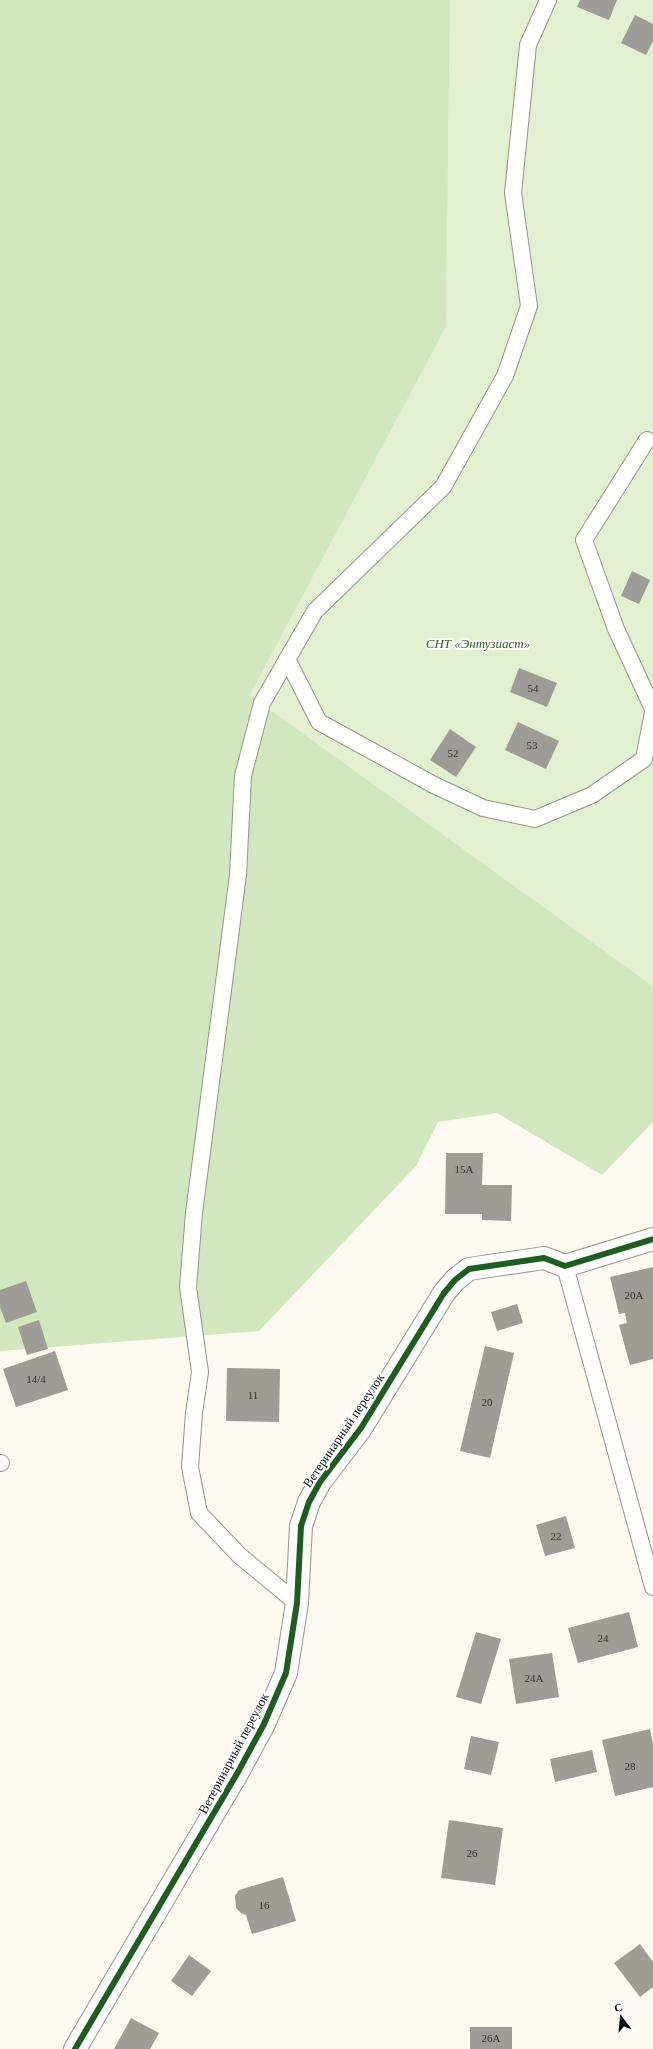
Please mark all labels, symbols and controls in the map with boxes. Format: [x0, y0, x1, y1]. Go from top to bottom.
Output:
park label: СНТ «Энтузиаст» [426, 636, 530, 651]
house number: 54 [528, 682, 539, 694]
house number: 53 [527, 739, 538, 751]
house number: 52 [448, 747, 459, 759]
house number: 15А [455, 1163, 474, 1175]
house number: 20А [625, 1289, 644, 1301]
street label: Ветеринарный переулок [300, 1370, 388, 1490]
house number: 14/4 [26, 1373, 46, 1385]
house number: 11 [248, 1389, 258, 1401]
house number: 20 [482, 1396, 493, 1408]
house number: 22 [551, 1530, 562, 1542]
house number: 24 [598, 1632, 609, 1644]
house number: 24А [525, 1672, 544, 1684]
street label: Ветеринарный переулок [195, 1690, 272, 1816]
house number: 28 [625, 1760, 636, 1772]
house number: 26 [467, 1847, 478, 1859]
house number: 16 [259, 1899, 270, 1911]
north arrow [601, 1997, 641, 2037]
text: С [613, 2001, 624, 2014]
house number: 26А [482, 2032, 501, 2044]

